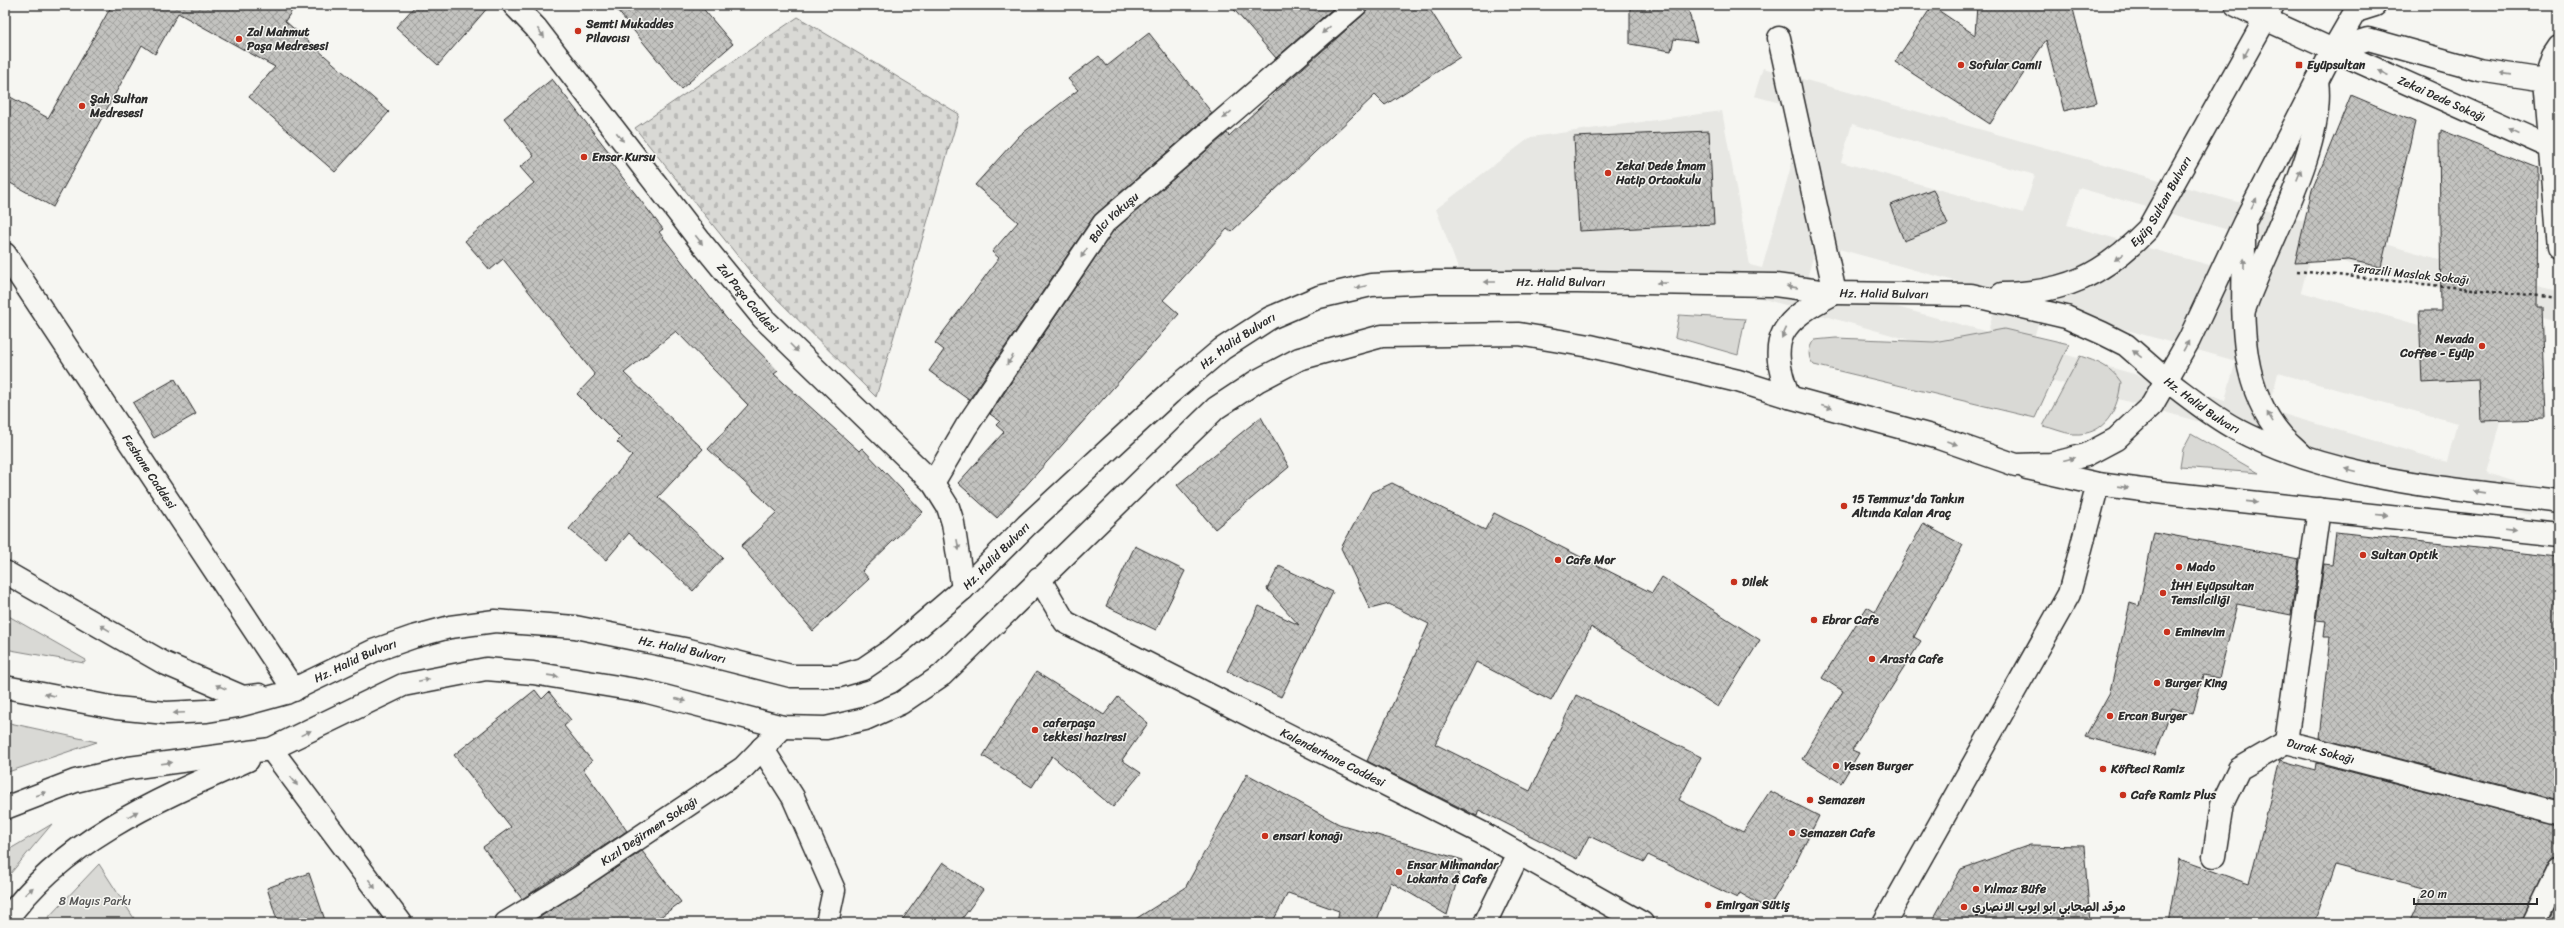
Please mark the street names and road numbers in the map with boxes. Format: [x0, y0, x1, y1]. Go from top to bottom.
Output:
street label: Zekai Dede Sokağı [2394, 69, 2489, 128]
street label: Eyüp Sultan Bulvarı [2124, 152, 2198, 253]
street label: Balcı Yokuşu [1082, 186, 1145, 248]
street label: Terazili Maslak Sokağı [2352, 257, 2470, 291]
street label: Zal Paşa Caddesi [711, 258, 784, 339]
street label: Hz. Halid Bulvarı [1516, 271, 1605, 293]
street label: Hz. Halid Bulvarı [1839, 282, 1929, 305]
street label: Hz. Halid Bulvarı [1194, 306, 1279, 375]
street label: Hz. Halid Bulvarı [2159, 371, 2244, 440]
street label: Feshane Caddesi [116, 429, 183, 514]
street label: Hz. Halid Bulvarı [957, 517, 1035, 595]
street label: Hz. Halid Bulvarı [637, 629, 728, 670]
street label: Hz. Halid Bulvarı [310, 633, 400, 689]
street label: Kalenderhane Caddesi [1276, 722, 1390, 794]
street label: Durak Sokağı [2284, 732, 2357, 770]
street label: Kızıl Değirmen Sokağı [596, 790, 702, 872]

